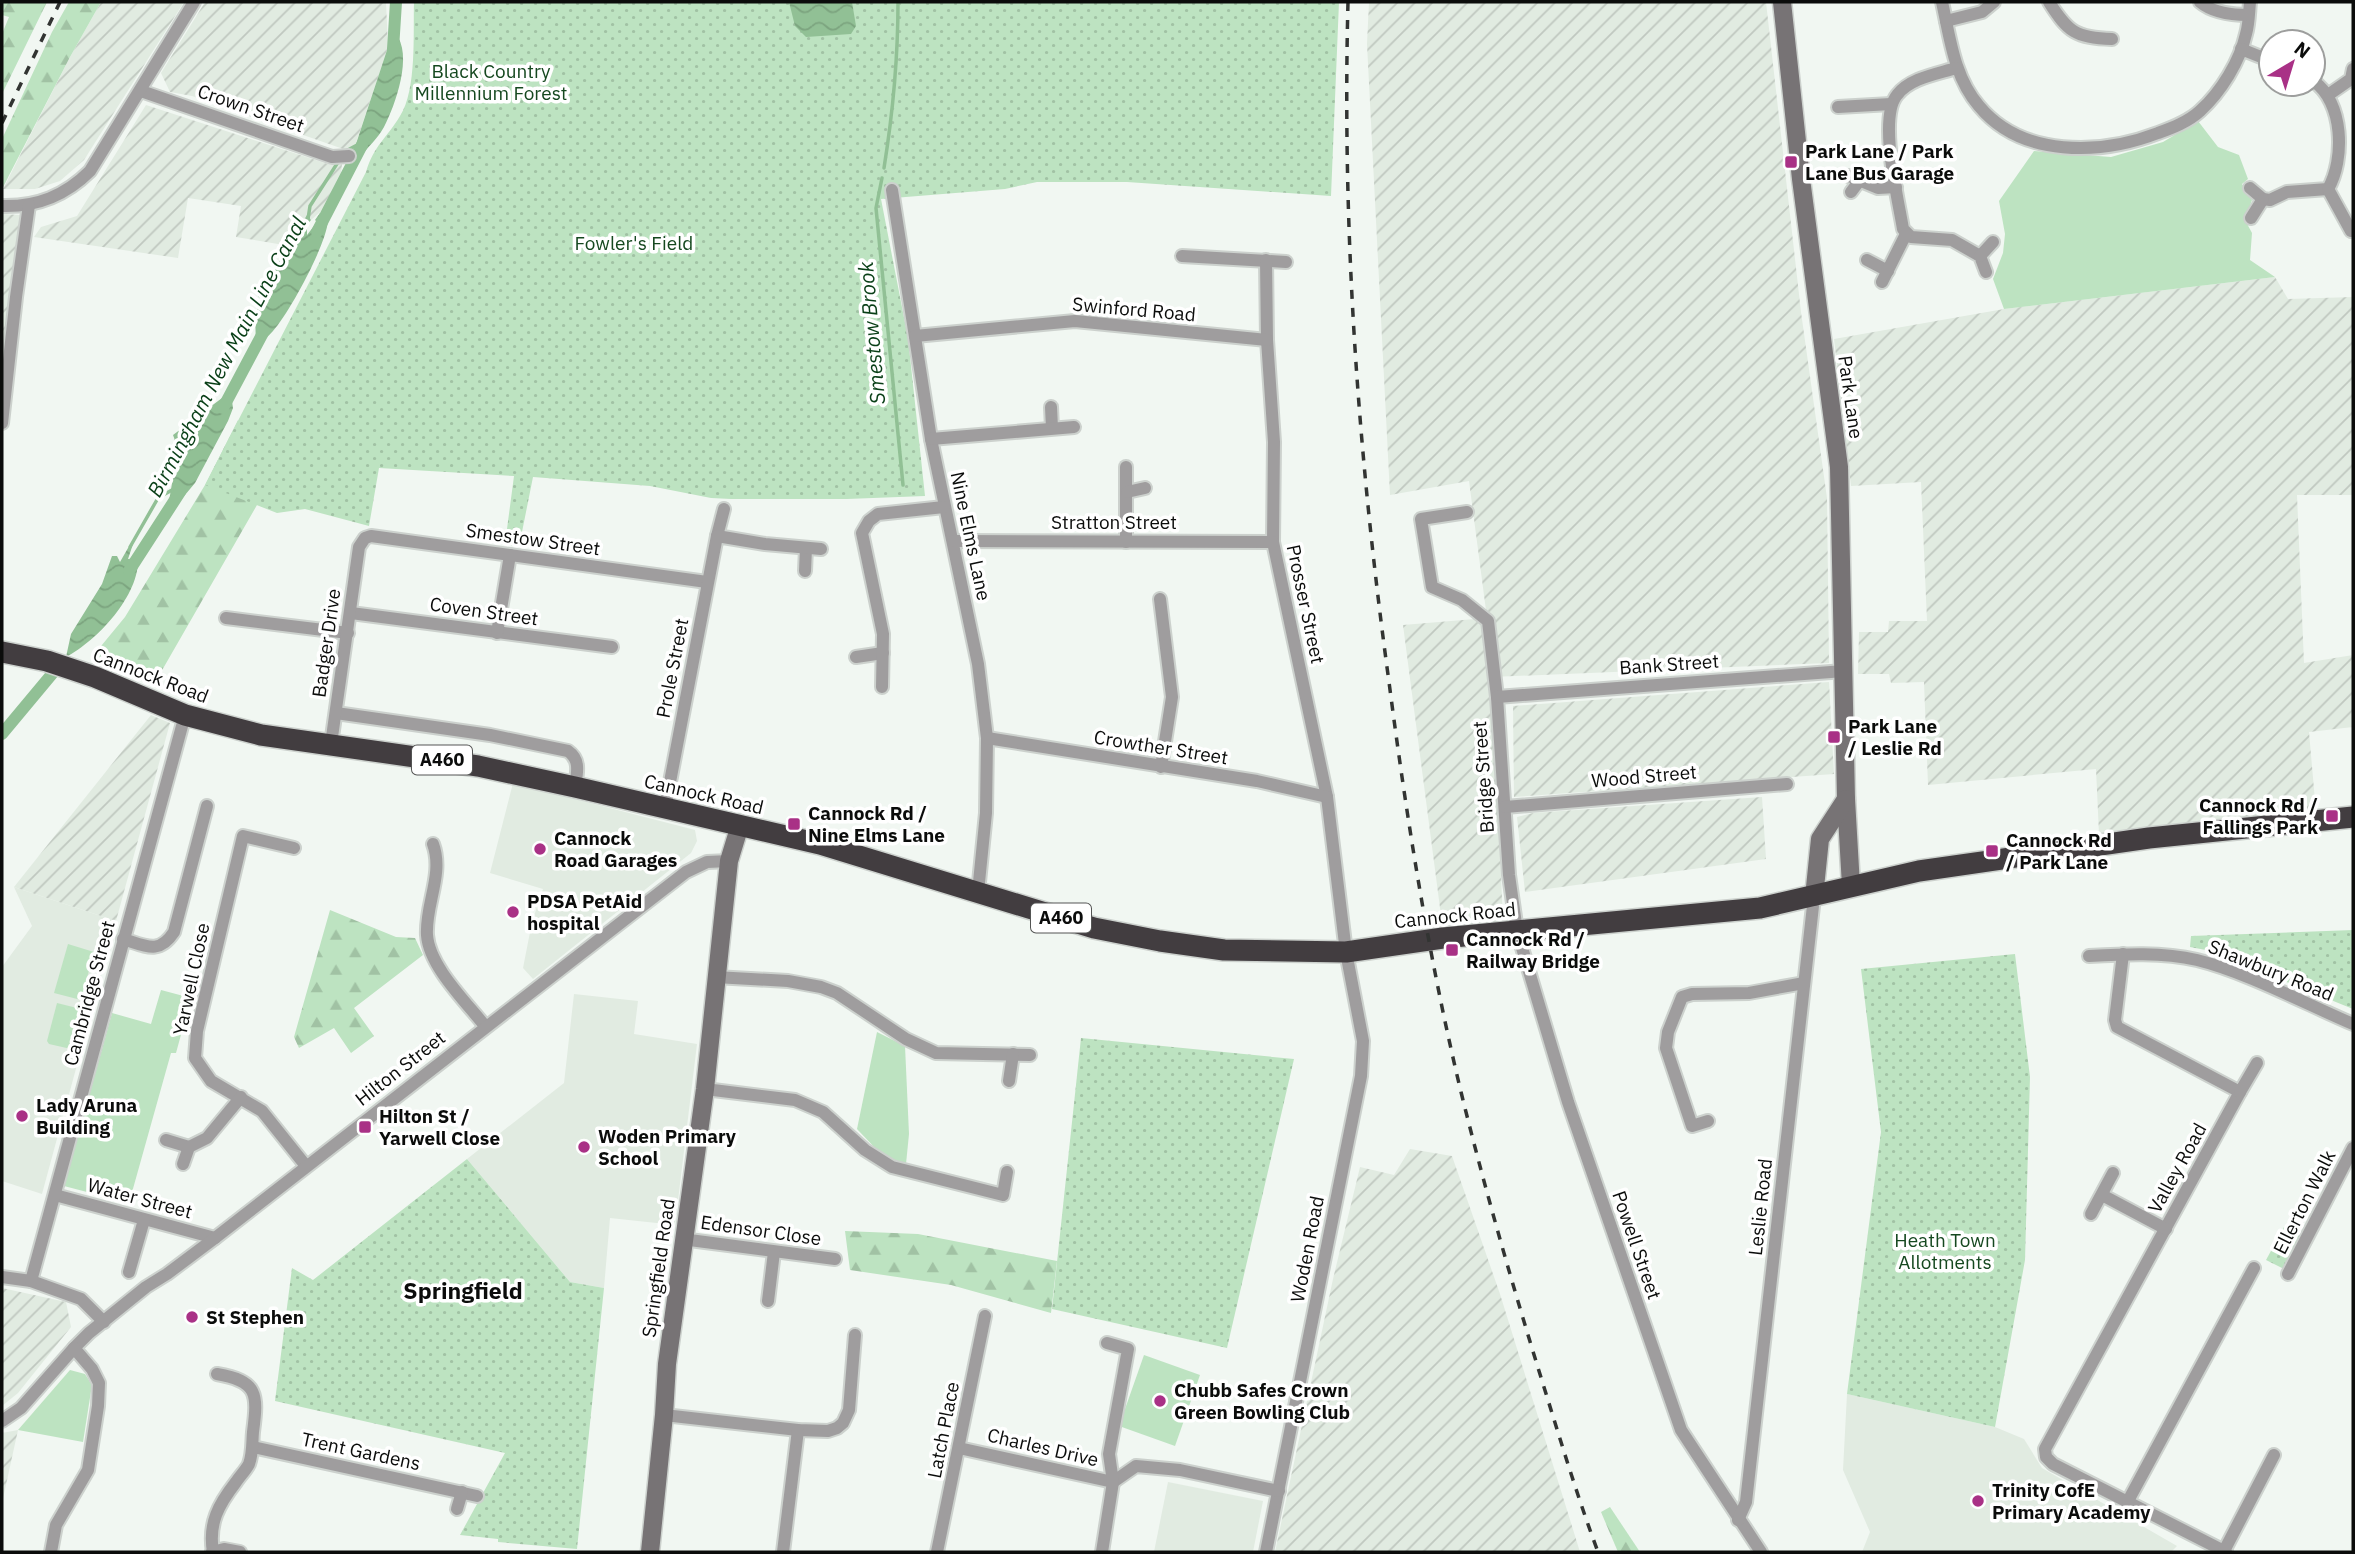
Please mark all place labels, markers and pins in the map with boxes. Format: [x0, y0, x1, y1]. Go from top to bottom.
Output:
place label: Park Lane / Park Lane Bus Garage [1805, 139, 1954, 185]
marker: Park Lane / Park Lane Bus Garage [1783, 154, 1799, 170]
place label: Park Lane / Leslie Rd [1848, 714, 1942, 760]
marker: Park Lane / Leslie Rd [1826, 729, 1842, 745]
place label: Cannock Rd / Fallings Park [2199, 793, 2318, 839]
place label: Cannock Rd / Nine Elms Lane [808, 801, 945, 847]
marker: Cannock Rd / Fallings Park [2324, 808, 2340, 824]
marker: Cannock Rd / Nine Elms Lane [786, 816, 802, 832]
place label: Cannock Road Garages [554, 826, 677, 872]
place label: Cannock Rd / Park Lane [2006, 828, 2112, 874]
marker: Cannock Road Garages [532, 841, 548, 857]
marker: Cannock Rd / Park Lane [1984, 843, 2000, 859]
place label: PDSA PetAid hospital [527, 889, 642, 935]
marker: PDSA PetAid hospital [505, 904, 521, 920]
place label: Cannock Rd / Railway Bridge [1466, 927, 1600, 973]
marker: Cannock Rd / Railway Bridge [1444, 942, 1460, 958]
place label: Lady Aruna Building [36, 1093, 137, 1139]
place label: Hilton St / Yarwell Close [379, 1104, 500, 1150]
marker: Lady Aruna Building [14, 1108, 30, 1124]
marker: Hilton St / Yarwell Close [357, 1119, 373, 1135]
place label: Woden Primary School [598, 1124, 737, 1170]
marker: Woden Primary School [576, 1139, 592, 1155]
place label: St Stephen [206, 1305, 304, 1329]
marker: St Stephen [184, 1309, 200, 1325]
place label: Chubb Safes Crown Green Bowling Club [1174, 1378, 1350, 1424]
marker: Chubb Safes Crown Green Bowling Club [1152, 1393, 1168, 1409]
place label: Trinity CofE Primary Academy [1992, 1478, 2151, 1524]
marker: Trinity CofE Primary Academy [1970, 1493, 1986, 1509]

